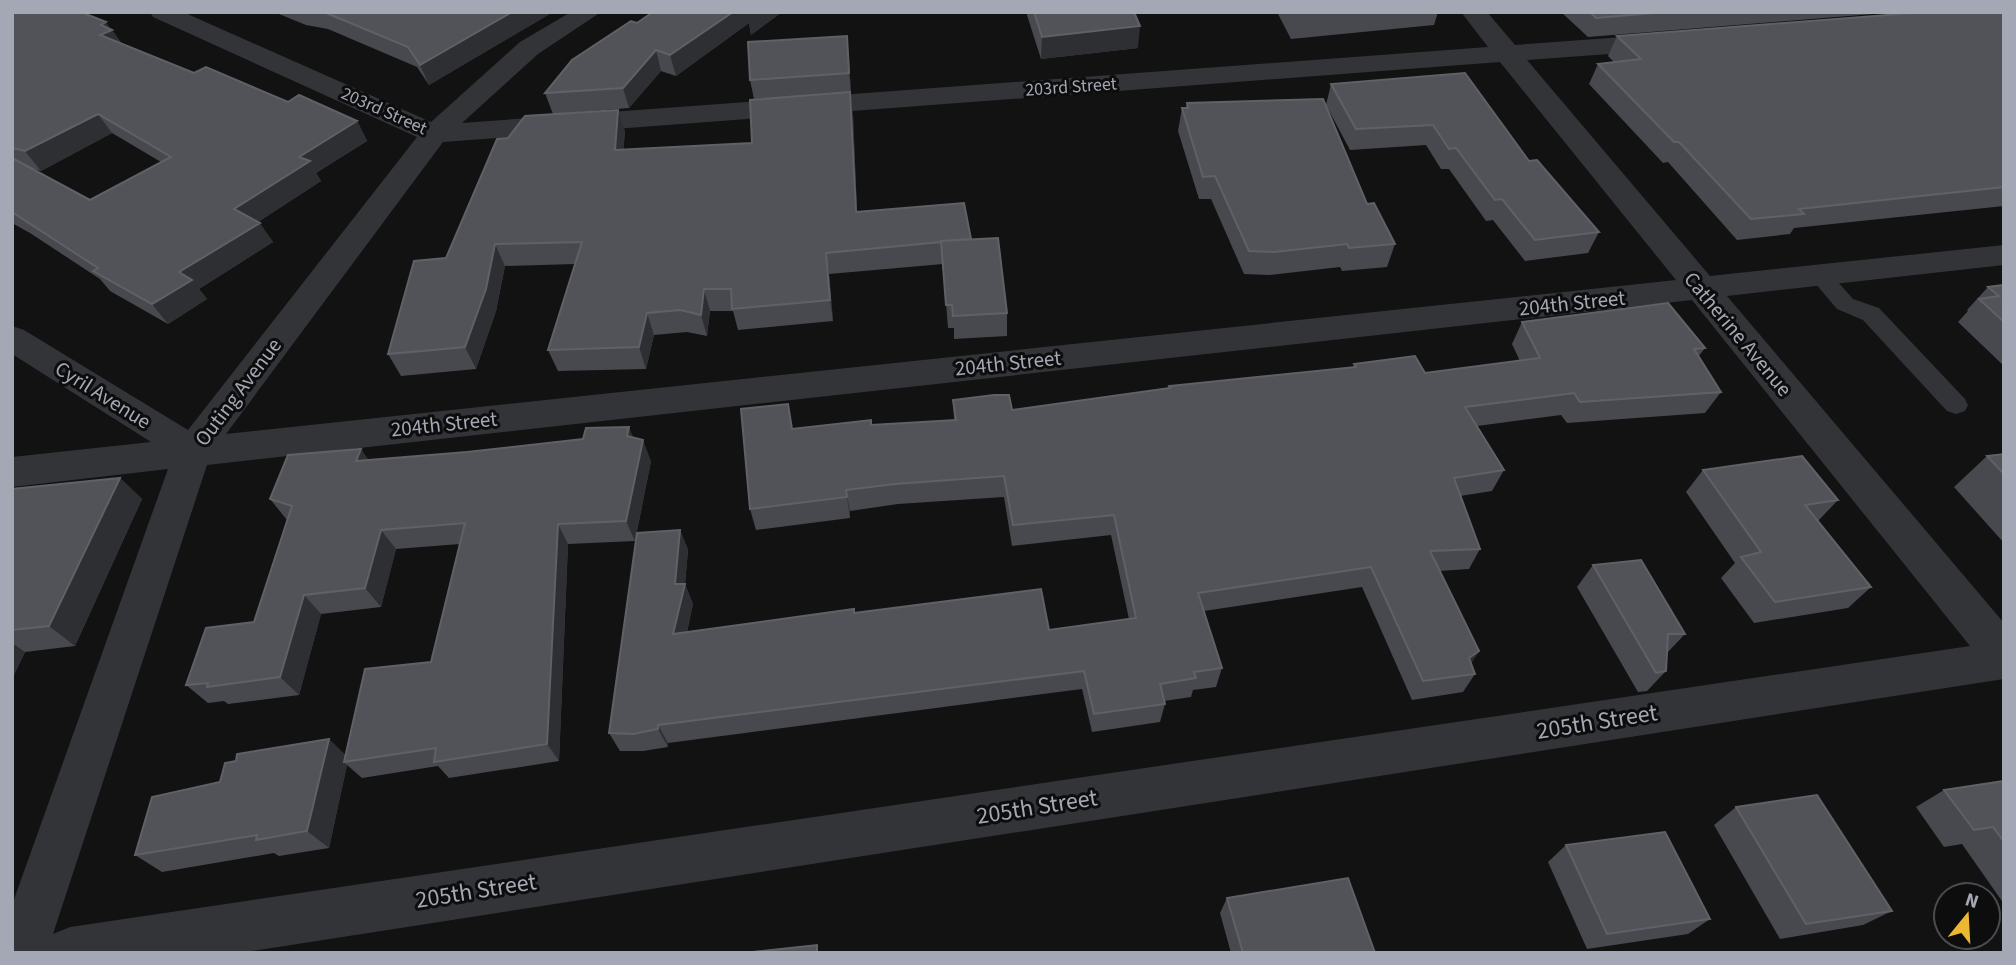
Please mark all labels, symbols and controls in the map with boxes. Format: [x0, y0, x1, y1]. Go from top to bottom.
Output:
street label: 203rd Street [1024, 71, 1118, 103]
street label: 203rd Street [337, 81, 431, 141]
street label: Catherine Avenue [1677, 265, 1799, 403]
street label: 204th Street [1517, 283, 1627, 323]
street label: Outing Avenue [187, 332, 289, 452]
street label: 204th Street [953, 343, 1063, 383]
street label: Cyril Avenue [49, 354, 157, 436]
street label: 204th Street [389, 404, 499, 444]
street label: 205th Street [1534, 695, 1660, 749]
street label: 205th Street [974, 780, 1100, 834]
street label: 205th Street [413, 864, 539, 918]
north arrow [1932, 881, 2002, 951]
text: N [1962, 886, 1982, 916]

